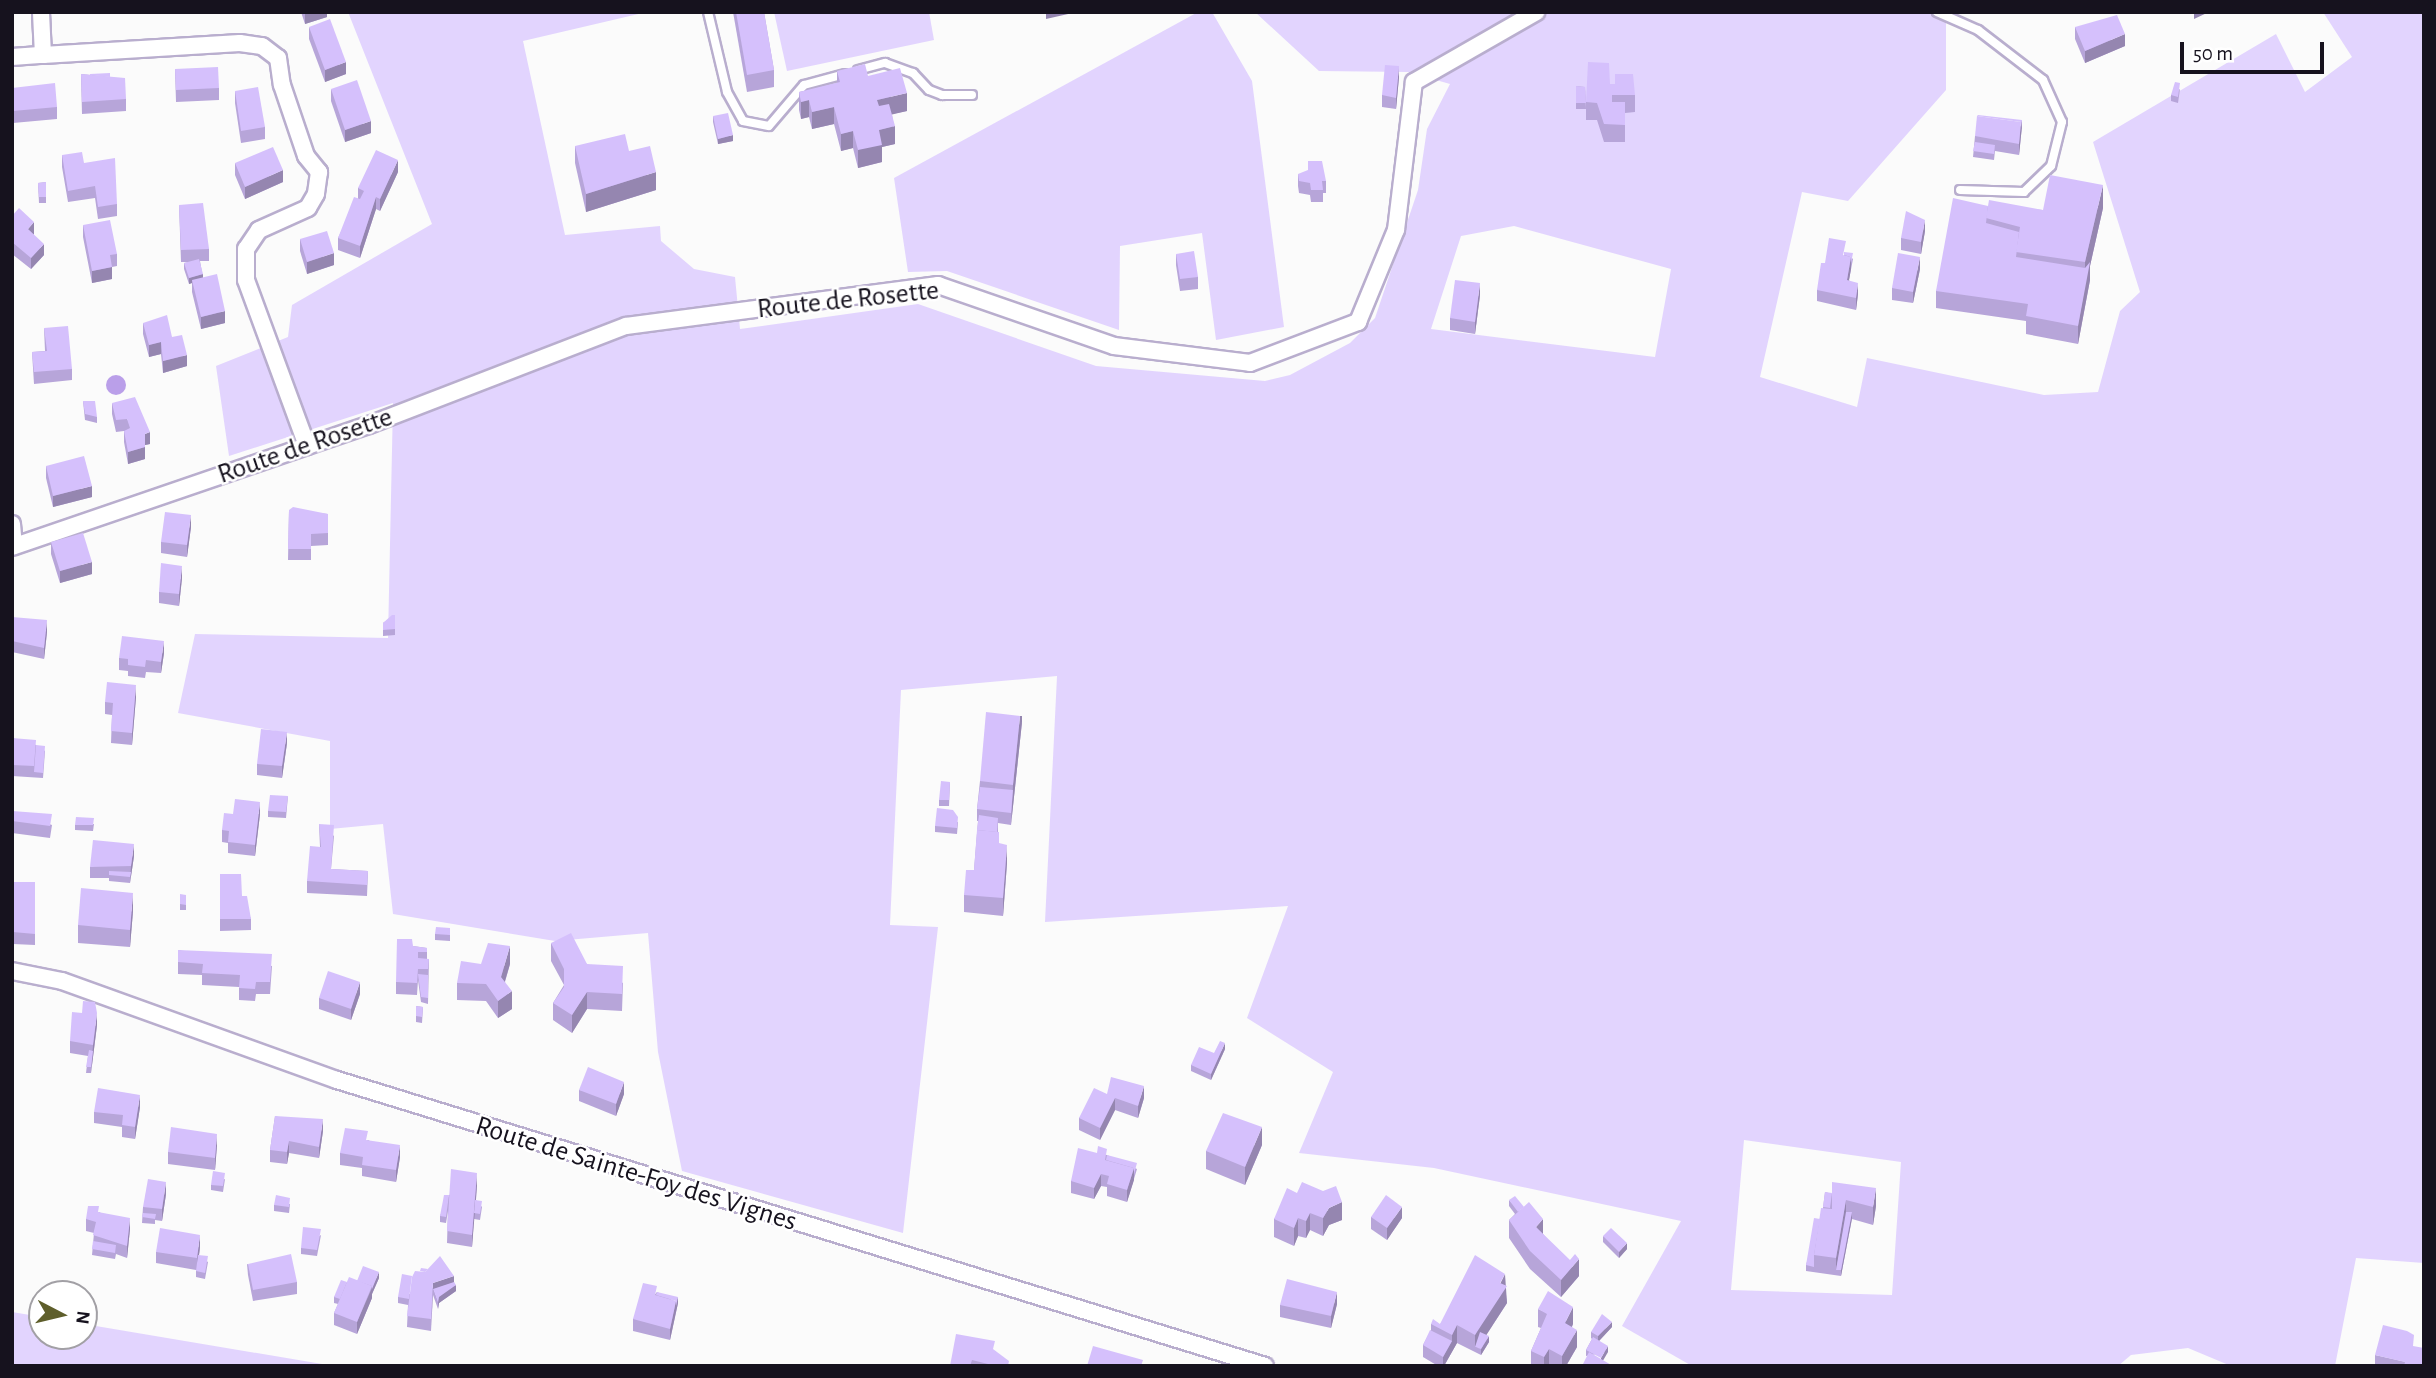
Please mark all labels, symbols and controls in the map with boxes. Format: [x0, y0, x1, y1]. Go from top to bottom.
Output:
scale bar [2184, 28, 2328, 72]
text: 50 m [2193, 43, 2233, 64]
street label: Route de Rosette [755, 274, 941, 326]
street label: Route de Rosette [213, 400, 397, 492]
street label: Route de Sainte-Foy des Vignes [471, 1109, 801, 1239]
north arrow [28, 1280, 98, 1350]
text: N [72, 1310, 93, 1325]

